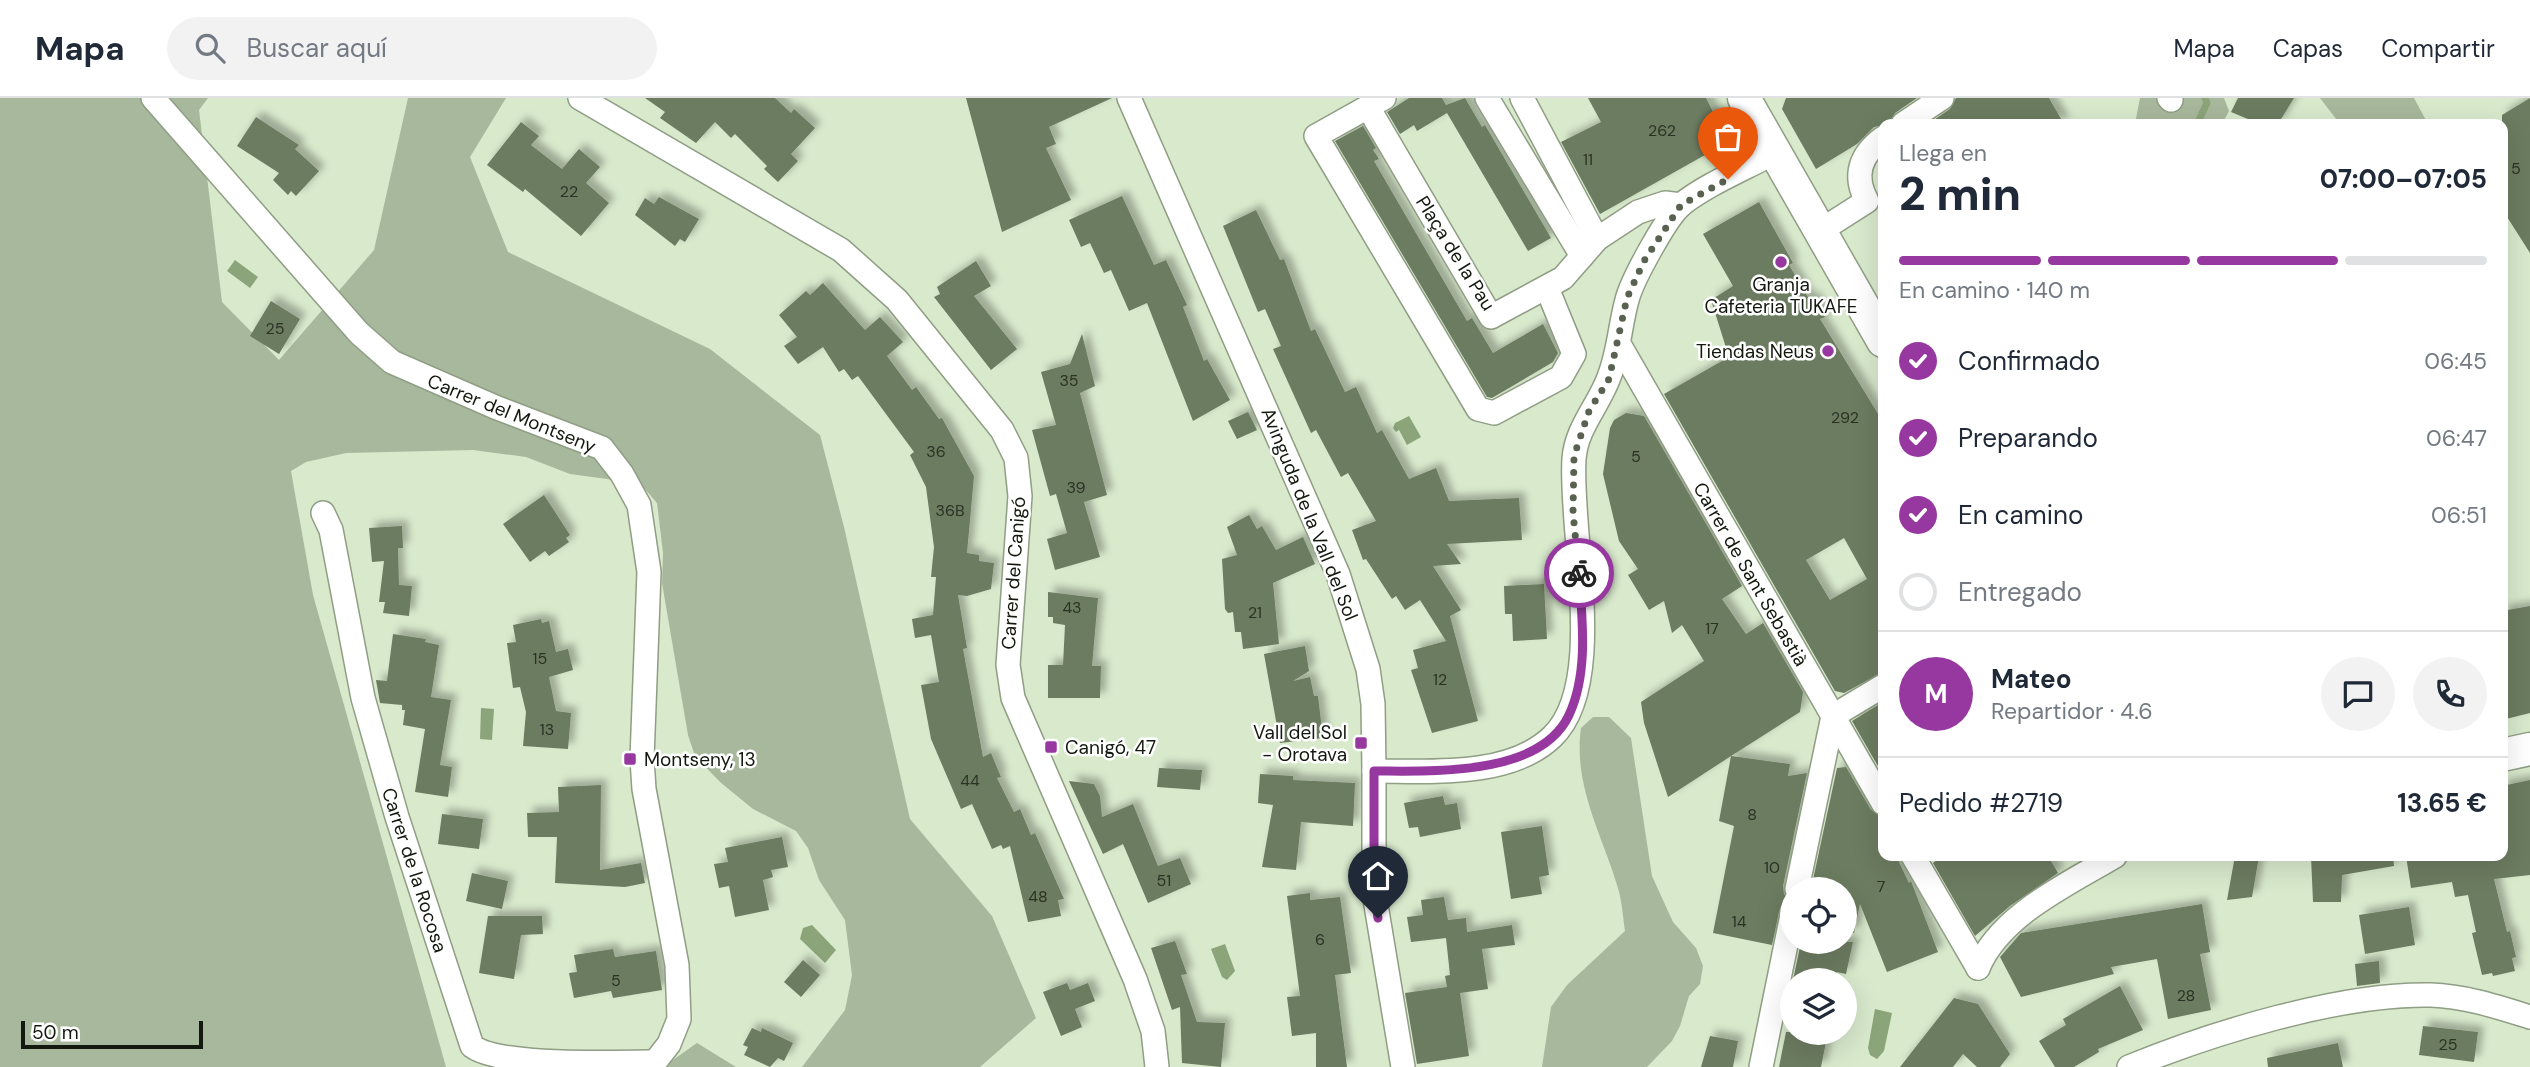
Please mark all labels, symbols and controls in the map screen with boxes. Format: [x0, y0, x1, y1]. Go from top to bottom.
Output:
search box [167, 17, 657, 80]
text: Mapa [35, 27, 125, 70]
icon: search [191, 29, 229, 67]
text: Buscar aquí [247, 31, 387, 65]
text: Mapa [2173, 33, 2235, 64]
text: Capas [2273, 33, 2343, 64]
text: Compartir [2381, 33, 2495, 64]
pin [1698, 107, 1758, 179]
icon: bag [1709, 118, 1747, 156]
house number: 262 [1648, 120, 1676, 141]
text: Llega en [1899, 138, 1987, 168]
house number: 11 [1583, 149, 1593, 170]
house number: 5 [2511, 158, 2521, 179]
text: 07:00–07:05 [2320, 162, 2487, 196]
text: 2 min [1899, 164, 2021, 224]
house number: 22 [560, 181, 578, 202]
street label: Plaça de la Pau [1410, 191, 1501, 315]
marker: Granja Cafeteria TUKAFE [1773, 254, 1789, 270]
place label: Granja Cafeteria TUKAFE [1704, 272, 1858, 319]
text: En camino · 140 m [1899, 275, 2090, 305]
house number: 25 [266, 318, 284, 339]
place label: Tiendas Neus [1696, 339, 1814, 364]
icon: check [1899, 342, 1937, 380]
marker: Tiendas Neus [1820, 343, 1836, 359]
text: Confirmado [1958, 344, 2100, 378]
text: 06:45 [2424, 346, 2487, 376]
street label: Carrer del Montseny [424, 368, 600, 459]
house number: 35 [1059, 370, 1079, 391]
street label: Avinguda de la Vall del Sol [1255, 404, 1364, 624]
house number: 292 [1831, 407, 1859, 428]
icon: check [1899, 419, 1937, 457]
text: Preparando [1958, 421, 2098, 455]
text: 06:47 [2426, 423, 2487, 453]
house number: 36 [926, 441, 946, 462]
house number: 5 [1631, 446, 1641, 467]
house number: 39 [1066, 477, 1086, 498]
street label: Carrer de Sant Sebastià [1688, 478, 1814, 671]
street label: Carrer del Canigó [996, 496, 1031, 650]
icon: check [1899, 496, 1937, 534]
text: En camino [1958, 498, 2083, 532]
house number: 36B [935, 500, 965, 521]
text: 06:51 [2431, 500, 2487, 530]
courier [1544, 538, 1614, 608]
icon: bike [1560, 554, 1598, 592]
text: Entregado [1958, 575, 2082, 609]
house number: 43 [1062, 597, 1082, 618]
house number: 21 [1248, 602, 1262, 623]
house number: 17 [1705, 618, 1719, 639]
house number: 15 [533, 648, 547, 669]
button: chat [2321, 657, 2395, 731]
button: phone [2413, 657, 2487, 731]
text: Mateo [1991, 662, 2072, 696]
house number: 12 [1433, 669, 1447, 690]
text: M [1924, 677, 1948, 711]
text: Repartidor · 4.6 [1991, 696, 2153, 726]
house number: 13 [540, 719, 554, 740]
place label: Vall del Sol - Orotava [1253, 720, 1347, 767]
place label: Canigó, 47 [1065, 735, 1156, 760]
marker: Vall del Sol - Orotava [1353, 735, 1369, 751]
marker: Canigó, 47 [1043, 739, 1059, 755]
place label: Montseny, 13 [644, 747, 756, 772]
marker: Montseny, 13 [622, 751, 638, 767]
house number: 44 [960, 770, 980, 791]
street label: Carrer de la Rocosa [376, 785, 453, 956]
text: Pedido #2719 [1899, 786, 2063, 820]
text: 13.65 € [2397, 786, 2487, 820]
house number: 8 [1747, 804, 1757, 825]
pin [1348, 846, 1408, 918]
icon: home [1359, 857, 1397, 895]
house number: 10 [1764, 857, 1780, 878]
house number: 51 [1157, 870, 1171, 891]
house number: 7 [1877, 876, 1885, 897]
map controls [1780, 877, 1857, 1045]
button: locate [1780, 877, 1857, 954]
house number: 48 [1028, 886, 1048, 907]
house number: 14 [1732, 911, 1747, 932]
house number: 6 [1315, 929, 1325, 950]
button: layers [1780, 968, 1857, 1045]
house number: 5 [611, 970, 621, 991]
house number: 28 [2177, 985, 2195, 1006]
scale bar [21, 1018, 203, 1050]
text: 50 m [32, 1020, 79, 1045]
house number: 25 [2439, 1034, 2457, 1055]

